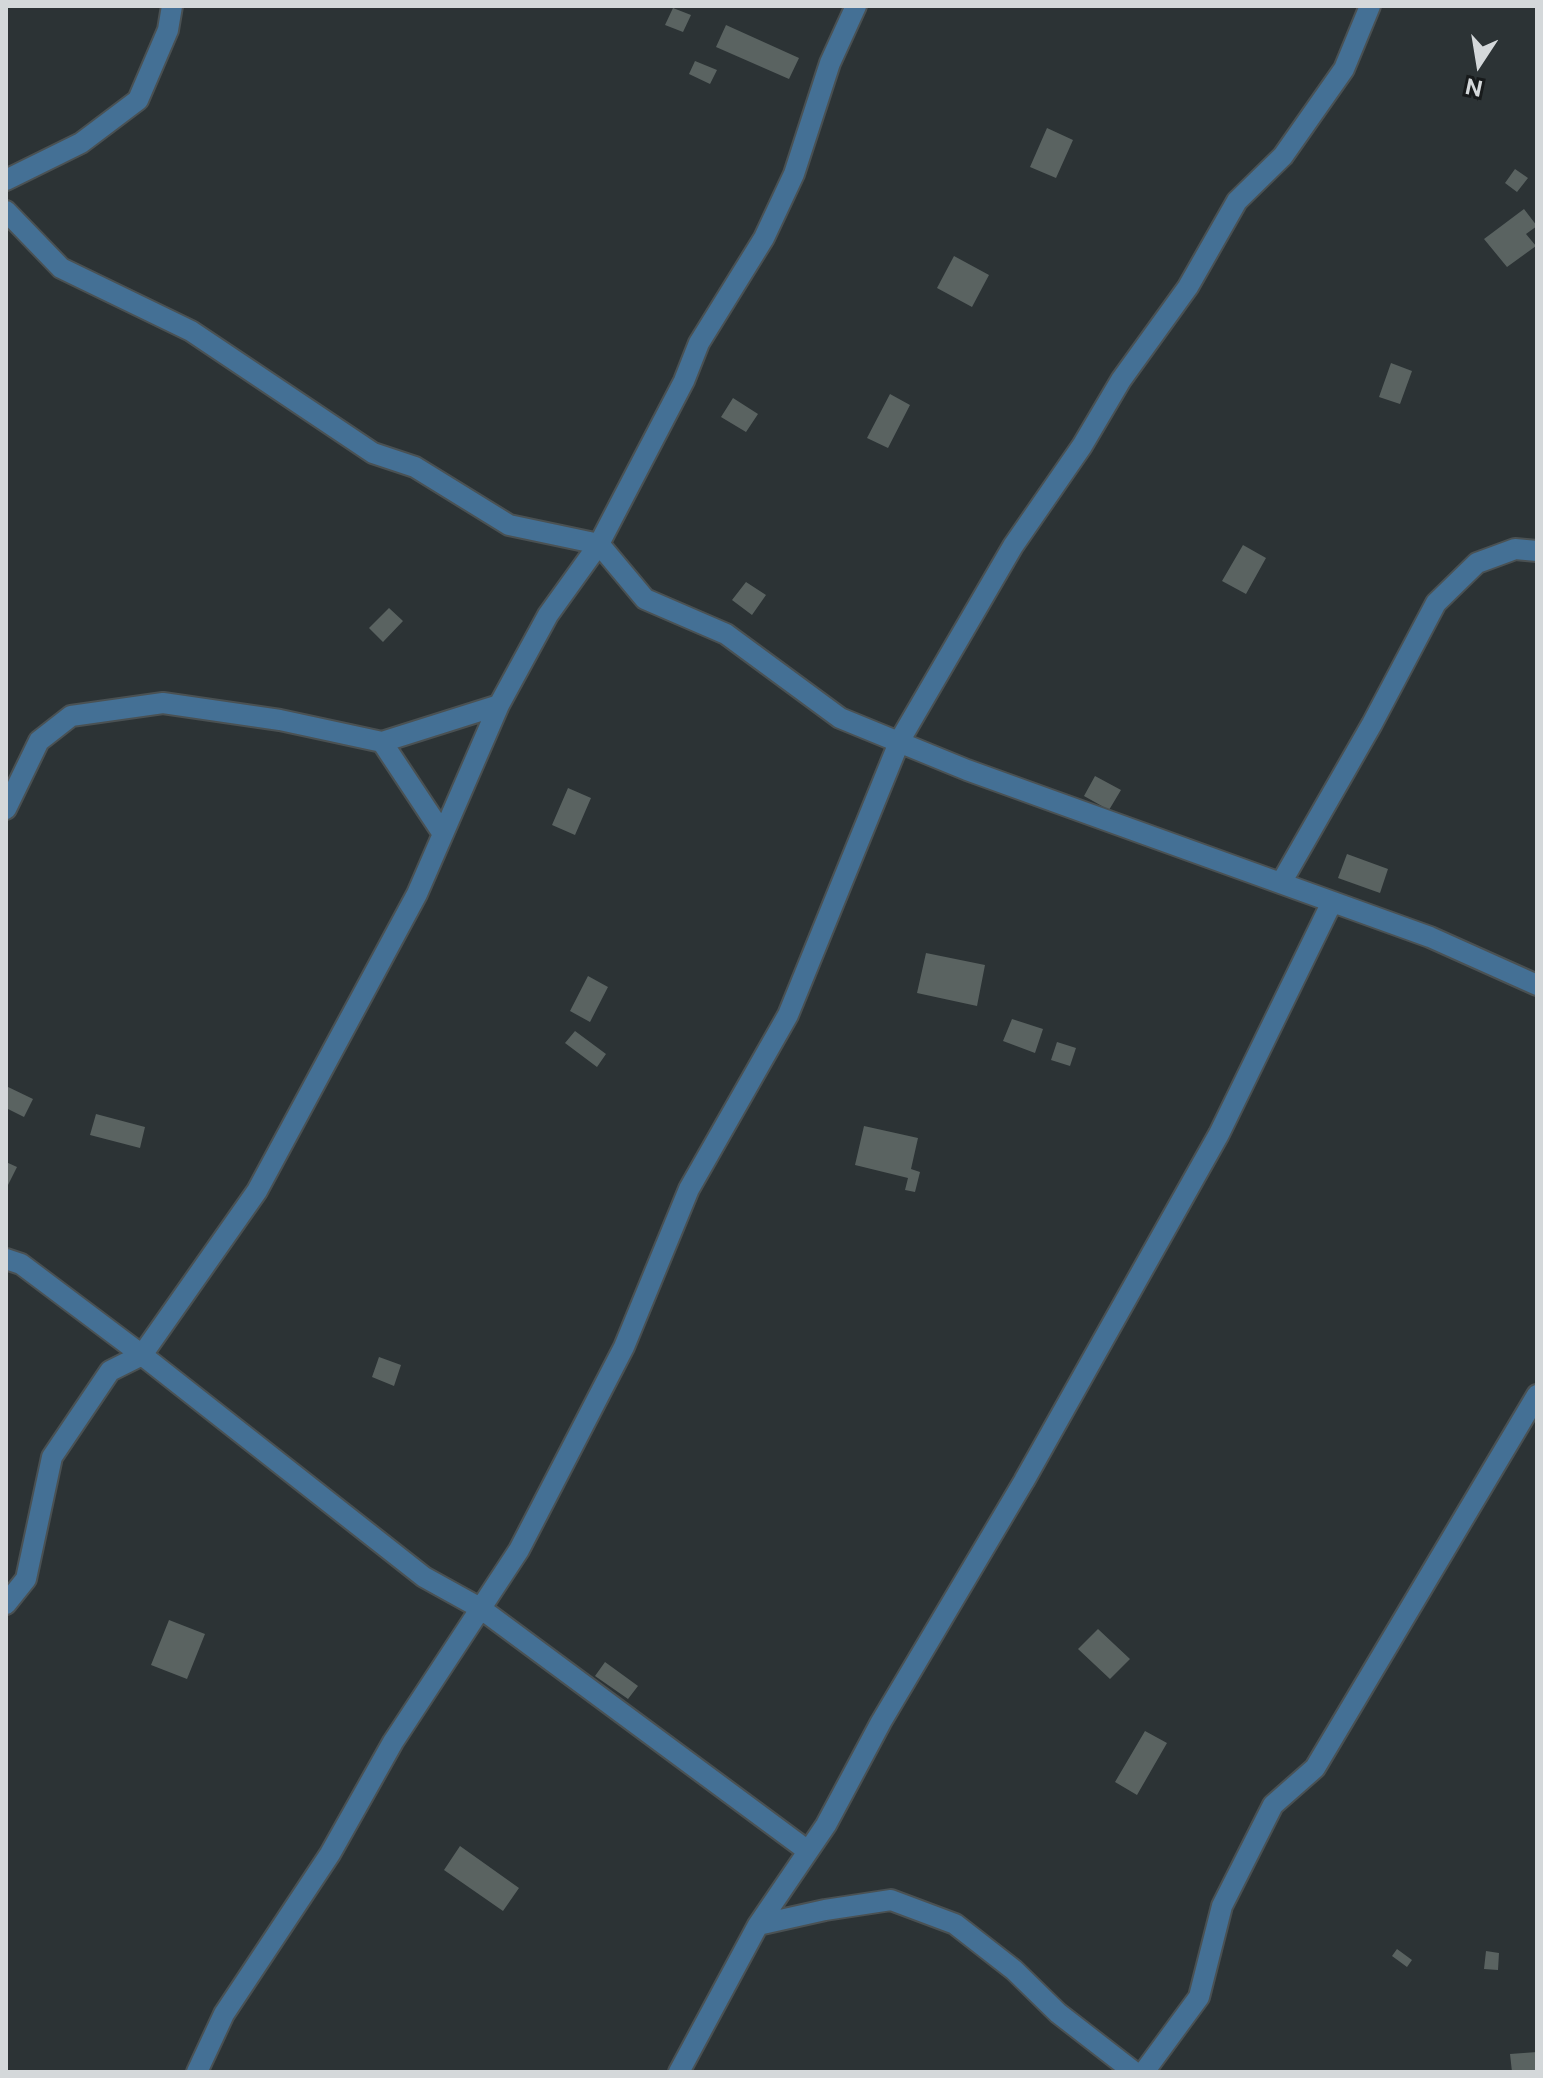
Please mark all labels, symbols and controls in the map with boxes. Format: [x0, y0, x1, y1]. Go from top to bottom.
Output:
north arrow [1439, 24, 1519, 104]
text: N [1463, 73, 1485, 102]

